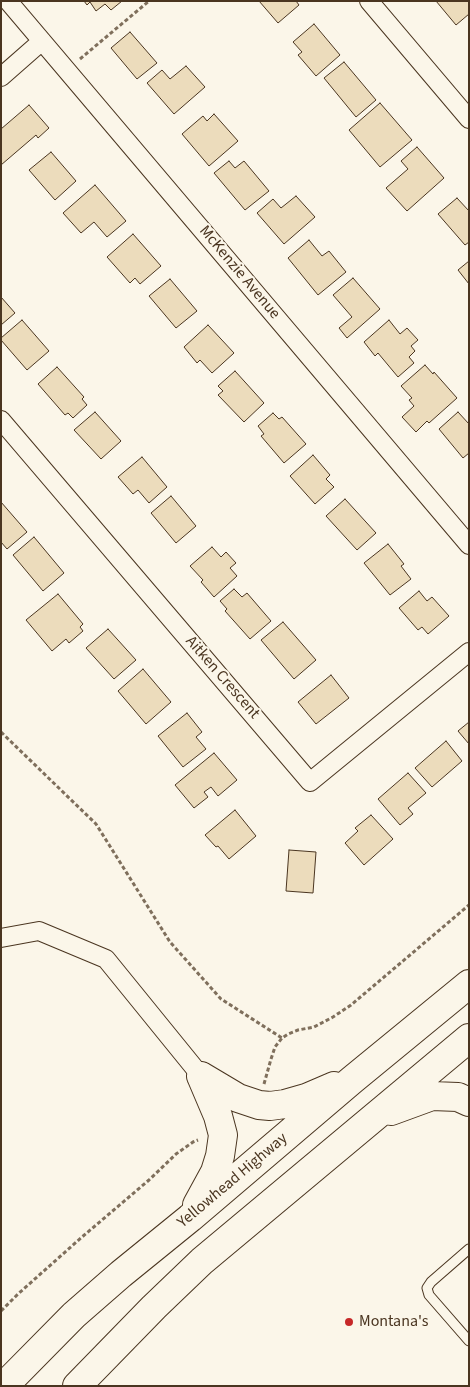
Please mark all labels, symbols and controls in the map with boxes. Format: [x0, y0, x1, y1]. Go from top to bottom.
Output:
street label: McKenzie Avenue [194, 222, 284, 324]
street label: Aitken Crescent [181, 633, 263, 723]
street label: Yellowhead Highway [174, 1129, 292, 1233]
place label: Montana's [359, 1312, 428, 1332]
marker: Montana's [343, 1316, 355, 1328]

